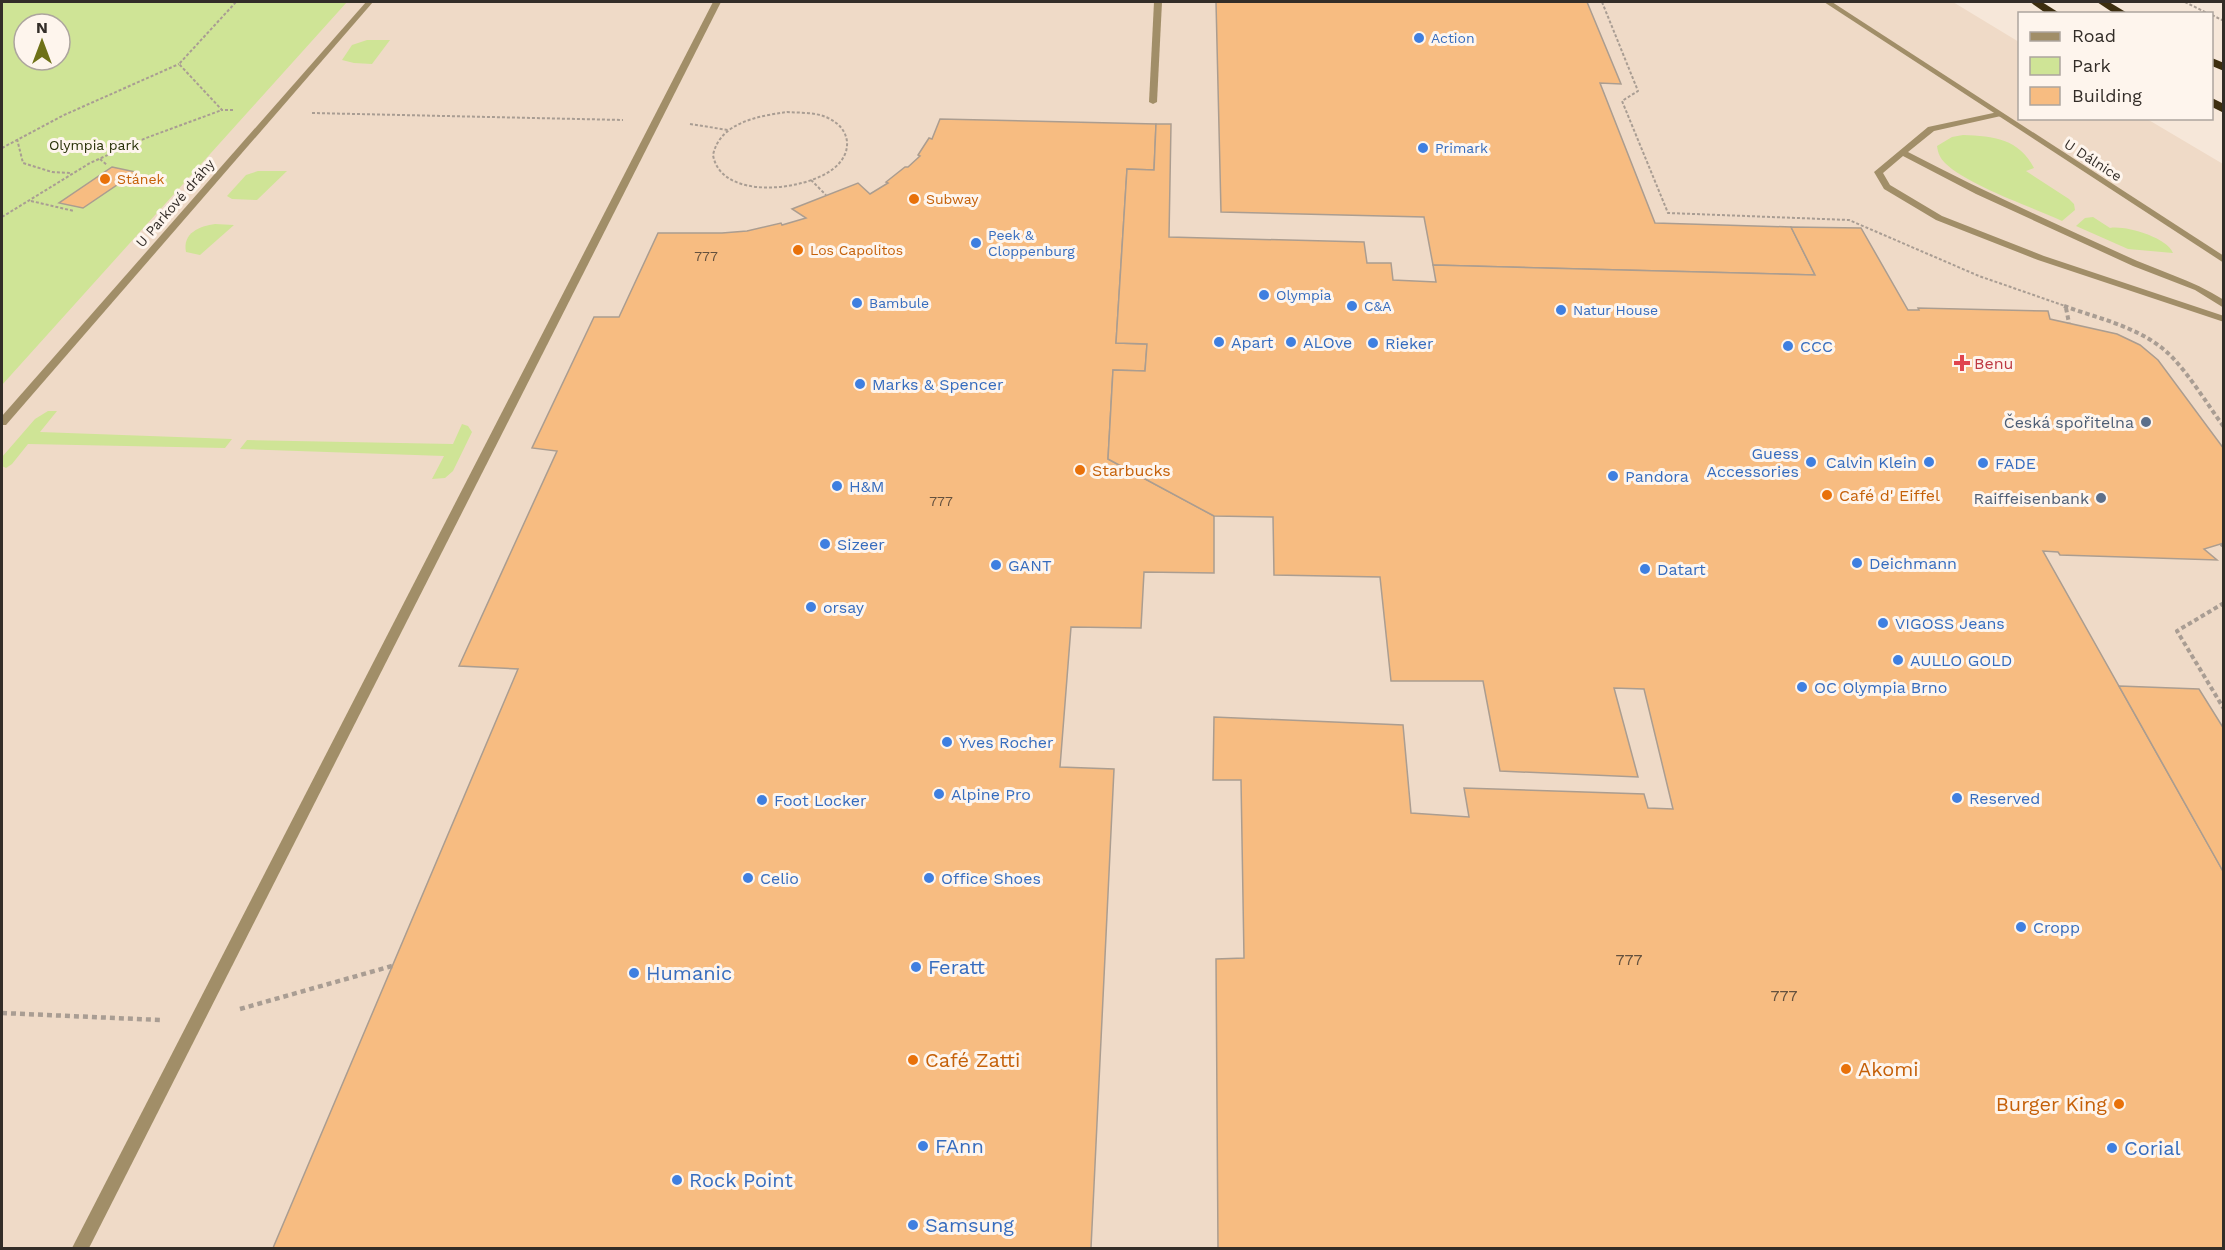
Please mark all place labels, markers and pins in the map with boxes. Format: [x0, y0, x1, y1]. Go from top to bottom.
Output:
place label: Action [1431, 30, 1475, 46]
marker: Action [1412, 31, 1426, 45]
place label: Primark [1435, 140, 1488, 156]
marker: Primark [1416, 141, 1430, 155]
place label: Stánek [117, 171, 165, 187]
marker: Stánek [98, 172, 112, 186]
place label: Subway [926, 191, 979, 207]
marker: Subway [907, 192, 921, 206]
place label: Peek & Cloppenburg [988, 227, 1075, 259]
marker: Peek & Cloppenburg [969, 236, 983, 250]
place label: Los Capolitos [810, 242, 903, 258]
marker: Los Capolitos [791, 243, 805, 257]
place label: Olympia [1276, 287, 1331, 303]
marker: Olympia [1257, 288, 1271, 302]
place label: Bambule [869, 295, 929, 311]
marker: Bambule [850, 296, 864, 310]
place label: C&A [1364, 298, 1392, 314]
marker: C&A [1345, 299, 1359, 313]
place label: Natur House [1573, 302, 1658, 318]
marker: Natur House [1554, 303, 1568, 317]
place label: Apart [1231, 333, 1274, 352]
place label: ALOve [1303, 333, 1352, 352]
place label: Rieker [1385, 334, 1434, 353]
marker: Apart [1212, 335, 1226, 349]
marker: ALOve [1284, 335, 1298, 349]
marker: Rieker [1366, 336, 1380, 350]
place label: CCC [1800, 337, 1833, 356]
marker: CCC [1781, 339, 1795, 353]
place label: Benu [1974, 354, 2013, 373]
marker: Benu [1955, 356, 1969, 370]
place label: Marks & Spencer [872, 375, 1004, 394]
marker: Marks & Spencer [853, 377, 867, 391]
place label: Česká spořitelna [2004, 413, 2134, 432]
marker: Česká spořitelna [2139, 415, 2153, 429]
place label: Guess Accessories [1707, 444, 1799, 481]
place label: Calvin Klein [1826, 453, 1917, 472]
place label: FADE [1995, 454, 2036, 473]
marker: Guess Accessories [1804, 455, 1818, 469]
marker: Calvin Klein [1922, 455, 1936, 469]
marker: FADE [1976, 456, 1990, 470]
place label: Starbucks [1092, 461, 1171, 480]
marker: Starbucks [1073, 463, 1087, 477]
place label: Pandora [1625, 467, 1689, 486]
marker: Pandora [1606, 469, 1620, 483]
place label: H&M [849, 477, 884, 496]
marker: H&M [830, 479, 844, 493]
place label: Café d' Eiffel [1839, 486, 1940, 505]
marker: Café d' Eiffel [1820, 488, 1834, 502]
place label: Raiffeisenbank [1974, 489, 2089, 508]
marker: Raiffeisenbank [2094, 491, 2108, 505]
place label: Sizeer [837, 535, 885, 554]
marker: Sizeer [818, 537, 832, 551]
place label: Deichmann [1869, 554, 1957, 573]
place label: GANT [1008, 556, 1052, 575]
marker: Deichmann [1850, 556, 1864, 570]
marker: GANT [989, 558, 1003, 572]
place label: Datart [1657, 560, 1706, 579]
marker: Datart [1638, 562, 1652, 576]
place label: orsay [823, 598, 865, 617]
marker: orsay [804, 600, 818, 614]
place label: VIGOSS Jeans [1895, 614, 2005, 633]
marker: VIGOSS Jeans [1876, 616, 1890, 630]
place label: AULLO GOLD [1910, 651, 2012, 670]
marker: AULLO GOLD [1891, 653, 1905, 667]
place label: OC Olympia Brno [1814, 678, 1947, 697]
marker: OC Olympia Brno [1795, 680, 1809, 694]
place label: Yves Rocher [959, 733, 1054, 752]
marker: Yves Rocher [940, 735, 954, 749]
place label: Alpine Pro [951, 785, 1031, 804]
marker: Alpine Pro [932, 787, 946, 801]
place label: Reserved [1969, 789, 2040, 808]
place label: Foot Locker [774, 791, 867, 810]
marker: Reserved [1950, 791, 1964, 805]
marker: Foot Locker [755, 793, 769, 807]
place label: Celio [760, 869, 799, 888]
place label: Office Shoes [941, 869, 1041, 888]
marker: Celio [741, 871, 755, 885]
marker: Office Shoes [922, 871, 936, 885]
place label: Cropp [2033, 918, 2080, 937]
marker: Cropp [2014, 920, 2028, 934]
place label: Feratt [928, 955, 986, 979]
marker: Feratt [909, 960, 923, 974]
place label: Humanic [646, 961, 732, 985]
marker: Humanic [627, 966, 641, 980]
place label: Café Zatti [925, 1048, 1020, 1072]
marker: Café Zatti [906, 1053, 920, 1067]
place label: Akomi [1858, 1057, 1919, 1081]
marker: Akomi [1839, 1062, 1853, 1076]
place label: Burger King [1996, 1092, 2107, 1116]
marker: Burger King [2112, 1097, 2126, 1111]
place label: FAnn [935, 1134, 984, 1158]
place label: Corial [2124, 1136, 2181, 1160]
marker: FAnn [916, 1139, 930, 1153]
marker: Corial [2105, 1141, 2119, 1155]
place label: Rock Point [689, 1168, 793, 1192]
marker: Rock Point [670, 1173, 684, 1187]
place label: Samsung [925, 1213, 1014, 1237]
marker: Samsung [906, 1218, 920, 1232]

